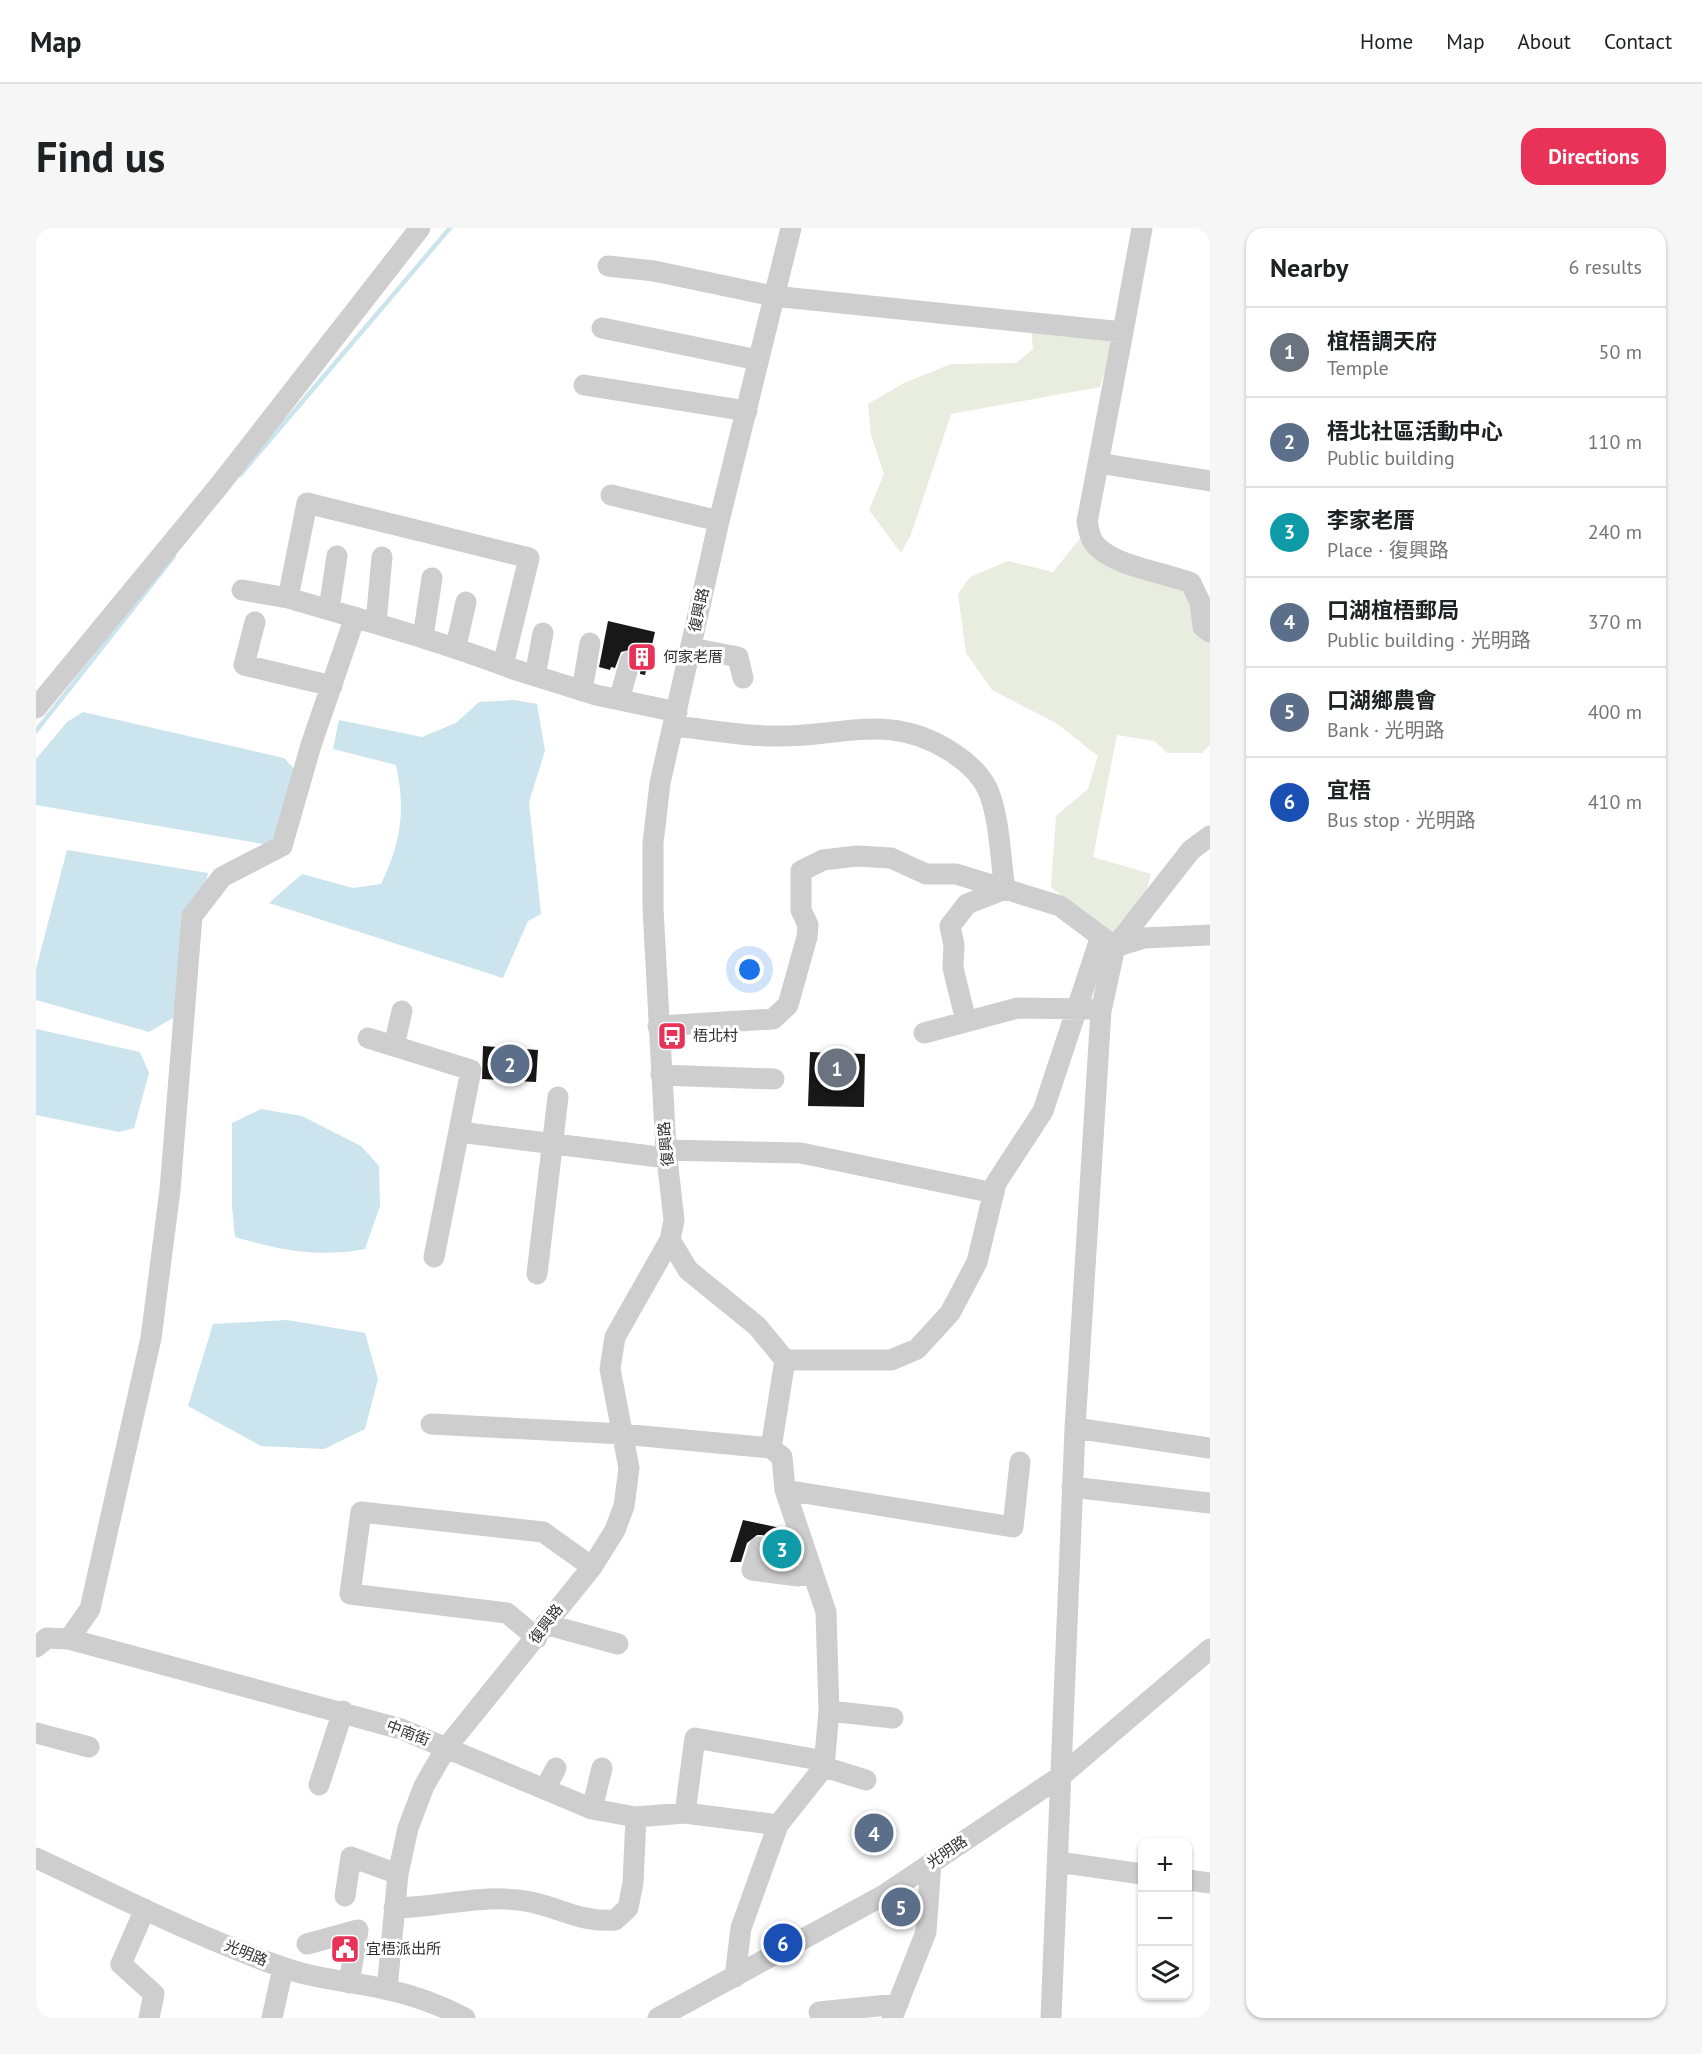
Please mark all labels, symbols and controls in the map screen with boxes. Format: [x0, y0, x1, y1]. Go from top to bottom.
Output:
text: Map [30, 23, 81, 60]
text: Home [1360, 28, 1413, 55]
text: Map [1446, 28, 1485, 55]
text: About [1518, 28, 1571, 55]
text: Contact [1604, 28, 1672, 55]
button: Directions [1521, 128, 1666, 185]
text: Find us [36, 129, 165, 184]
text: Nearby [1270, 251, 1348, 284]
text: 6 results [1569, 254, 1642, 280]
text: 椬梧調天府 [1327, 327, 1437, 355]
text: 1 [1284, 339, 1295, 365]
text: 50 m [1599, 339, 1642, 365]
text: Temple [1327, 355, 1389, 381]
text: 梧北社區活動中心 [1327, 417, 1503, 445]
text: 2 [1284, 429, 1295, 455]
text: 110 m [1588, 429, 1642, 455]
text: Public building [1327, 445, 1455, 471]
text: 李家老厝 [1327, 506, 1415, 534]
text: 3 [1284, 519, 1295, 545]
text: 240 m [1588, 519, 1642, 545]
text: Place · 復興路 [1327, 537, 1449, 563]
street label: 復興路 [685, 586, 712, 634]
text: 口湖椬梧郵局 [1327, 596, 1459, 624]
text: 4 [1284, 609, 1295, 635]
text: 370 m [1588, 609, 1642, 635]
text: Public building · 光明路 [1327, 627, 1531, 653]
building icon: 何家老厝 [626, 641, 658, 673]
place label: 何家老厝 [663, 647, 723, 666]
text: 口湖鄉農會 [1327, 686, 1437, 714]
text: 5 [1284, 699, 1295, 725]
text: 400 m [1588, 699, 1642, 725]
text: Bank · 光明路 [1327, 717, 1445, 743]
text: 宜梧 [1327, 776, 1371, 804]
text: 6 [1284, 789, 1295, 815]
text: 410 m [1588, 789, 1642, 815]
text: Bus stop · 光明路 [1327, 807, 1476, 833]
your location [735, 955, 764, 984]
bus stop icon: 梧北村 [656, 1020, 688, 1052]
place label: 梧北村 [693, 1026, 738, 1045]
pin: 2 [490, 1042, 530, 1086]
pin: 1 [818, 1046, 856, 1090]
street label: 復興路 [654, 1121, 677, 1167]
pin: 3 [762, 1526, 802, 1572]
street label: 復興路 [524, 1600, 567, 1647]
street label: 中南街 [384, 1716, 433, 1749]
pin: 4 [854, 1810, 894, 1856]
street label: 光明路 [923, 1831, 971, 1872]
map controls [1138, 1838, 1192, 2000]
button: + [1138, 1838, 1192, 1892]
pin: 5 [882, 1884, 920, 1930]
button: − [1138, 1892, 1192, 1946]
pin: 6 [764, 1920, 802, 1966]
public building icon: 宜梧派出所 [329, 1933, 361, 1965]
street label: 光明路 [222, 1935, 271, 1970]
place label: 宜梧派出所 [366, 1939, 441, 1958]
button: layers [1138, 1946, 1192, 2000]

